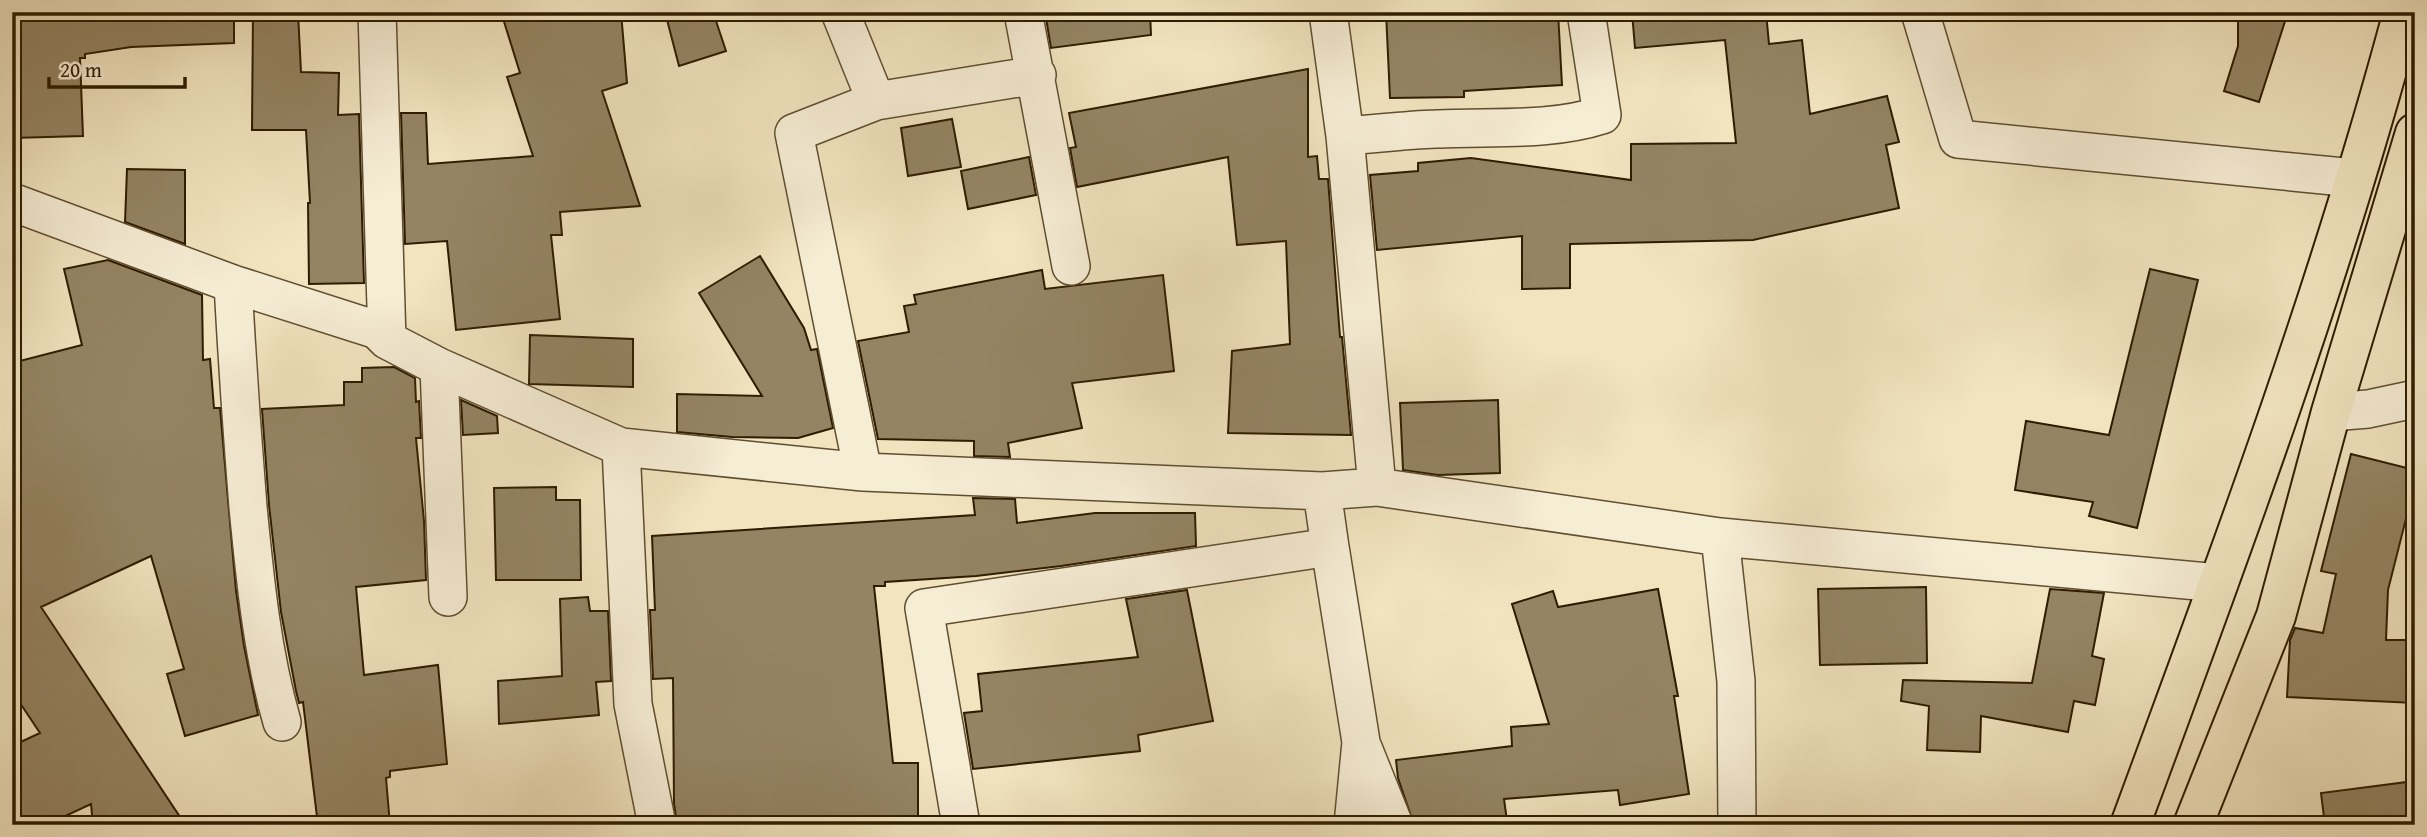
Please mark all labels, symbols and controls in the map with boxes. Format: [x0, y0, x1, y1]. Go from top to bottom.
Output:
scale bar [49, 46, 186, 90]
text: 20 m [60, 54, 102, 85]

